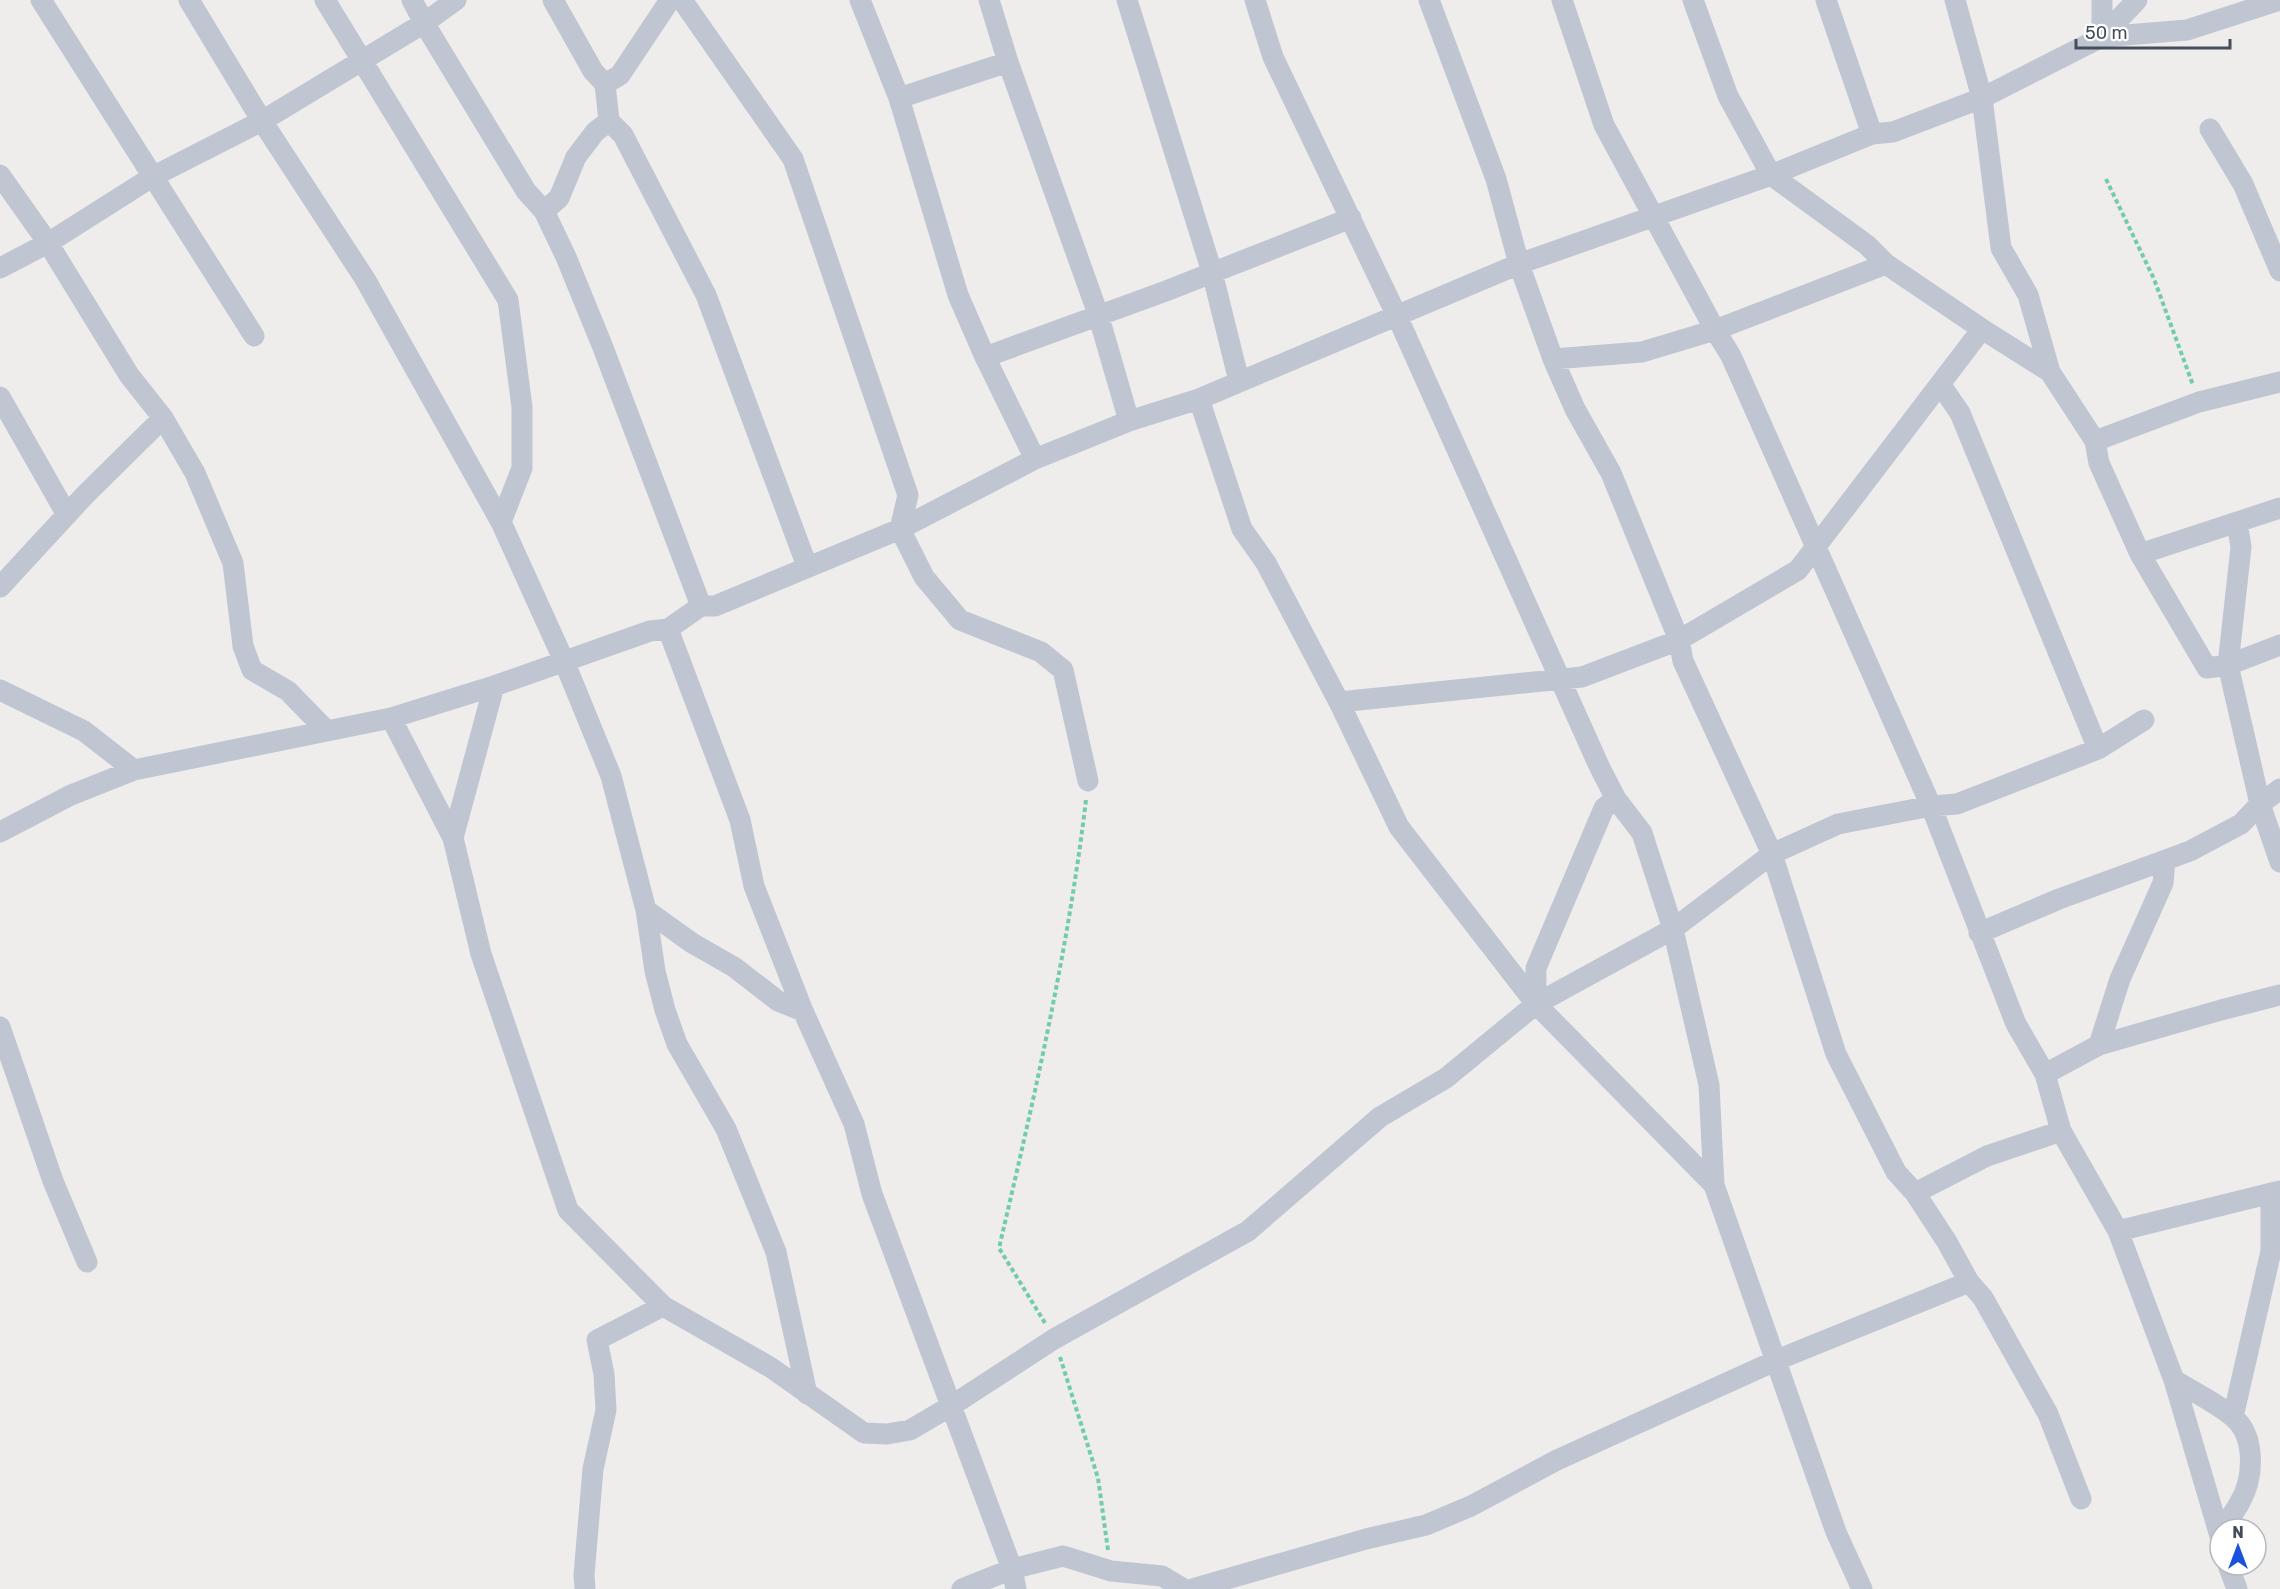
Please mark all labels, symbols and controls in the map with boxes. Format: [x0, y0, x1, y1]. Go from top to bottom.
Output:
scale bar [2076, 12, 2230, 50]
text: 50 m [2085, 22, 2128, 44]
north arrow [2208, 1517, 2268, 1577]
text: N [2232, 1523, 2244, 1542]

